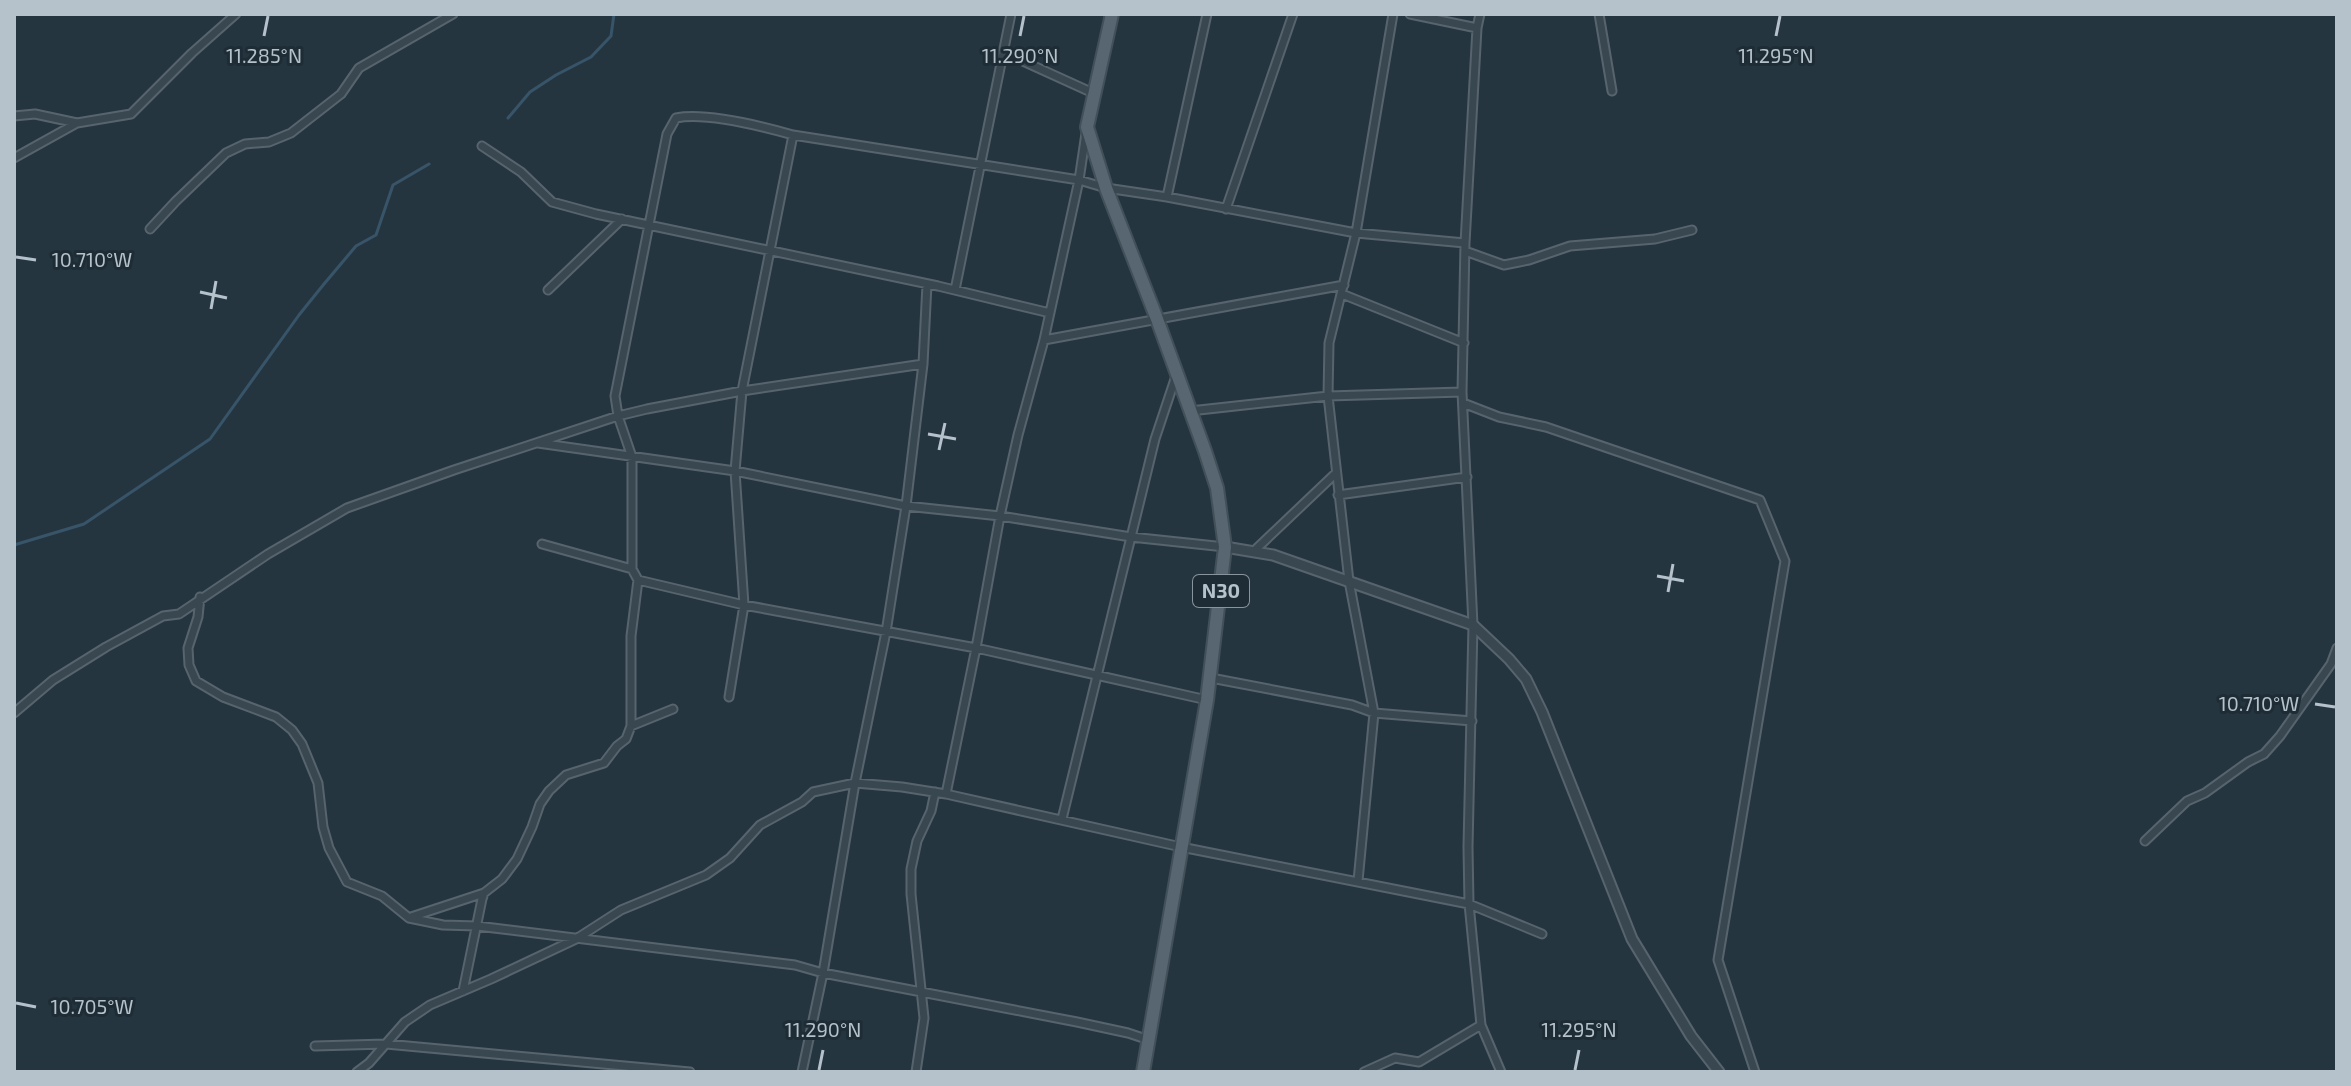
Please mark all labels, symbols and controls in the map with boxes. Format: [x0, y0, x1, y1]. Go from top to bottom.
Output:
text: 11.285°N [226, 43, 302, 67]
text: 11.290°N [982, 43, 1058, 67]
text: 11.295°N [1738, 43, 1814, 67]
text: 10.710°W [52, 247, 132, 271]
road number: N30 [1193, 575, 1249, 607]
text: 10.710°W [2219, 691, 2299, 715]
text: 10.705°W [50, 994, 134, 1018]
text: 11.290°N [785, 1017, 861, 1041]
text: 11.295°N [1541, 1017, 1617, 1041]

